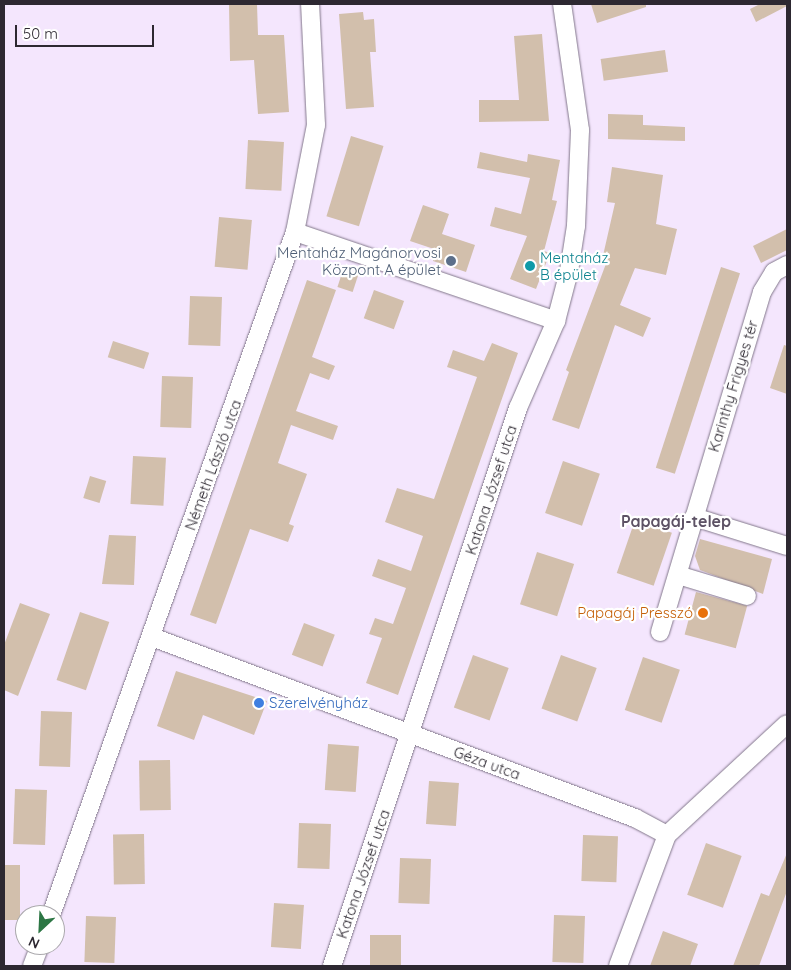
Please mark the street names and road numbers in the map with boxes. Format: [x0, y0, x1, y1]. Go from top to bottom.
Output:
street label: Karinthy Frigyes tér [704, 318, 762, 454]
street label: Németh László utca [181, 397, 245, 533]
street label: Katona József utca [462, 423, 520, 557]
street label: Géza utca [451, 743, 523, 783]
street label: Katona József utca [332, 807, 394, 941]

